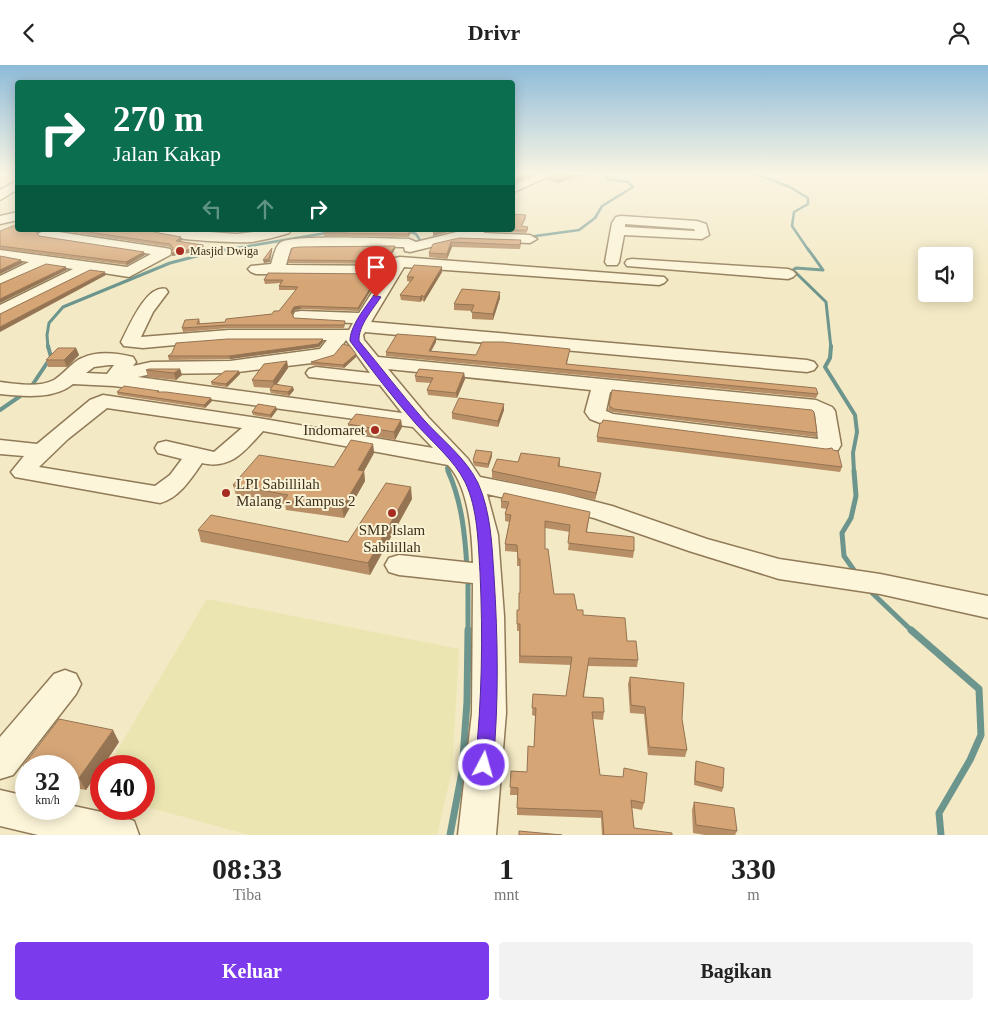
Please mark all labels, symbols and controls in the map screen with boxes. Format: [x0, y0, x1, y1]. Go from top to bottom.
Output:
icon: back [15, 19, 43, 47]
icon: person [945, 19, 973, 47]
text: Drivr [468, 20, 520, 45]
icon: right [30, 100, 95, 165]
text: 270 m [113, 100, 203, 139]
text: Jalan Kakap [113, 141, 221, 166]
icon: left [198, 195, 226, 223]
icon: ahead [251, 195, 279, 223]
icon: right [304, 195, 332, 223]
place label: Masjid Dwiga [190, 244, 259, 258]
marker: Masjid Dwiga [174, 245, 186, 257]
pin [355, 246, 397, 297]
map controls [918, 247, 973, 302]
button: sound [918, 247, 973, 302]
icon: arrive [362, 253, 390, 281]
place label: Indomaret [303, 422, 366, 438]
marker: Indomaret [369, 424, 381, 436]
place label: LPI Sabillilah Malang - Kampus 2 [236, 476, 356, 509]
marker: LPI Sabillilah Malang - Kampus 2 [220, 487, 232, 499]
marker: SMP Islam Sabilillah [386, 507, 398, 519]
place label: SMP Islam Sabilillah [359, 522, 426, 555]
position arrow [457, 738, 509, 790]
speed limit sign: 40 [90, 755, 155, 820]
text: 32 [35, 768, 60, 795]
text: km/h [35, 793, 60, 807]
text: 08:33 [212, 852, 282, 885]
text: 1 [499, 852, 514, 885]
text: 330 [731, 852, 776, 885]
text: Tiba [233, 886, 261, 903]
text: mnt [494, 886, 519, 903]
text: m [747, 886, 760, 903]
button: Keluar [15, 942, 489, 1000]
button: Bagikan [499, 942, 973, 1000]

